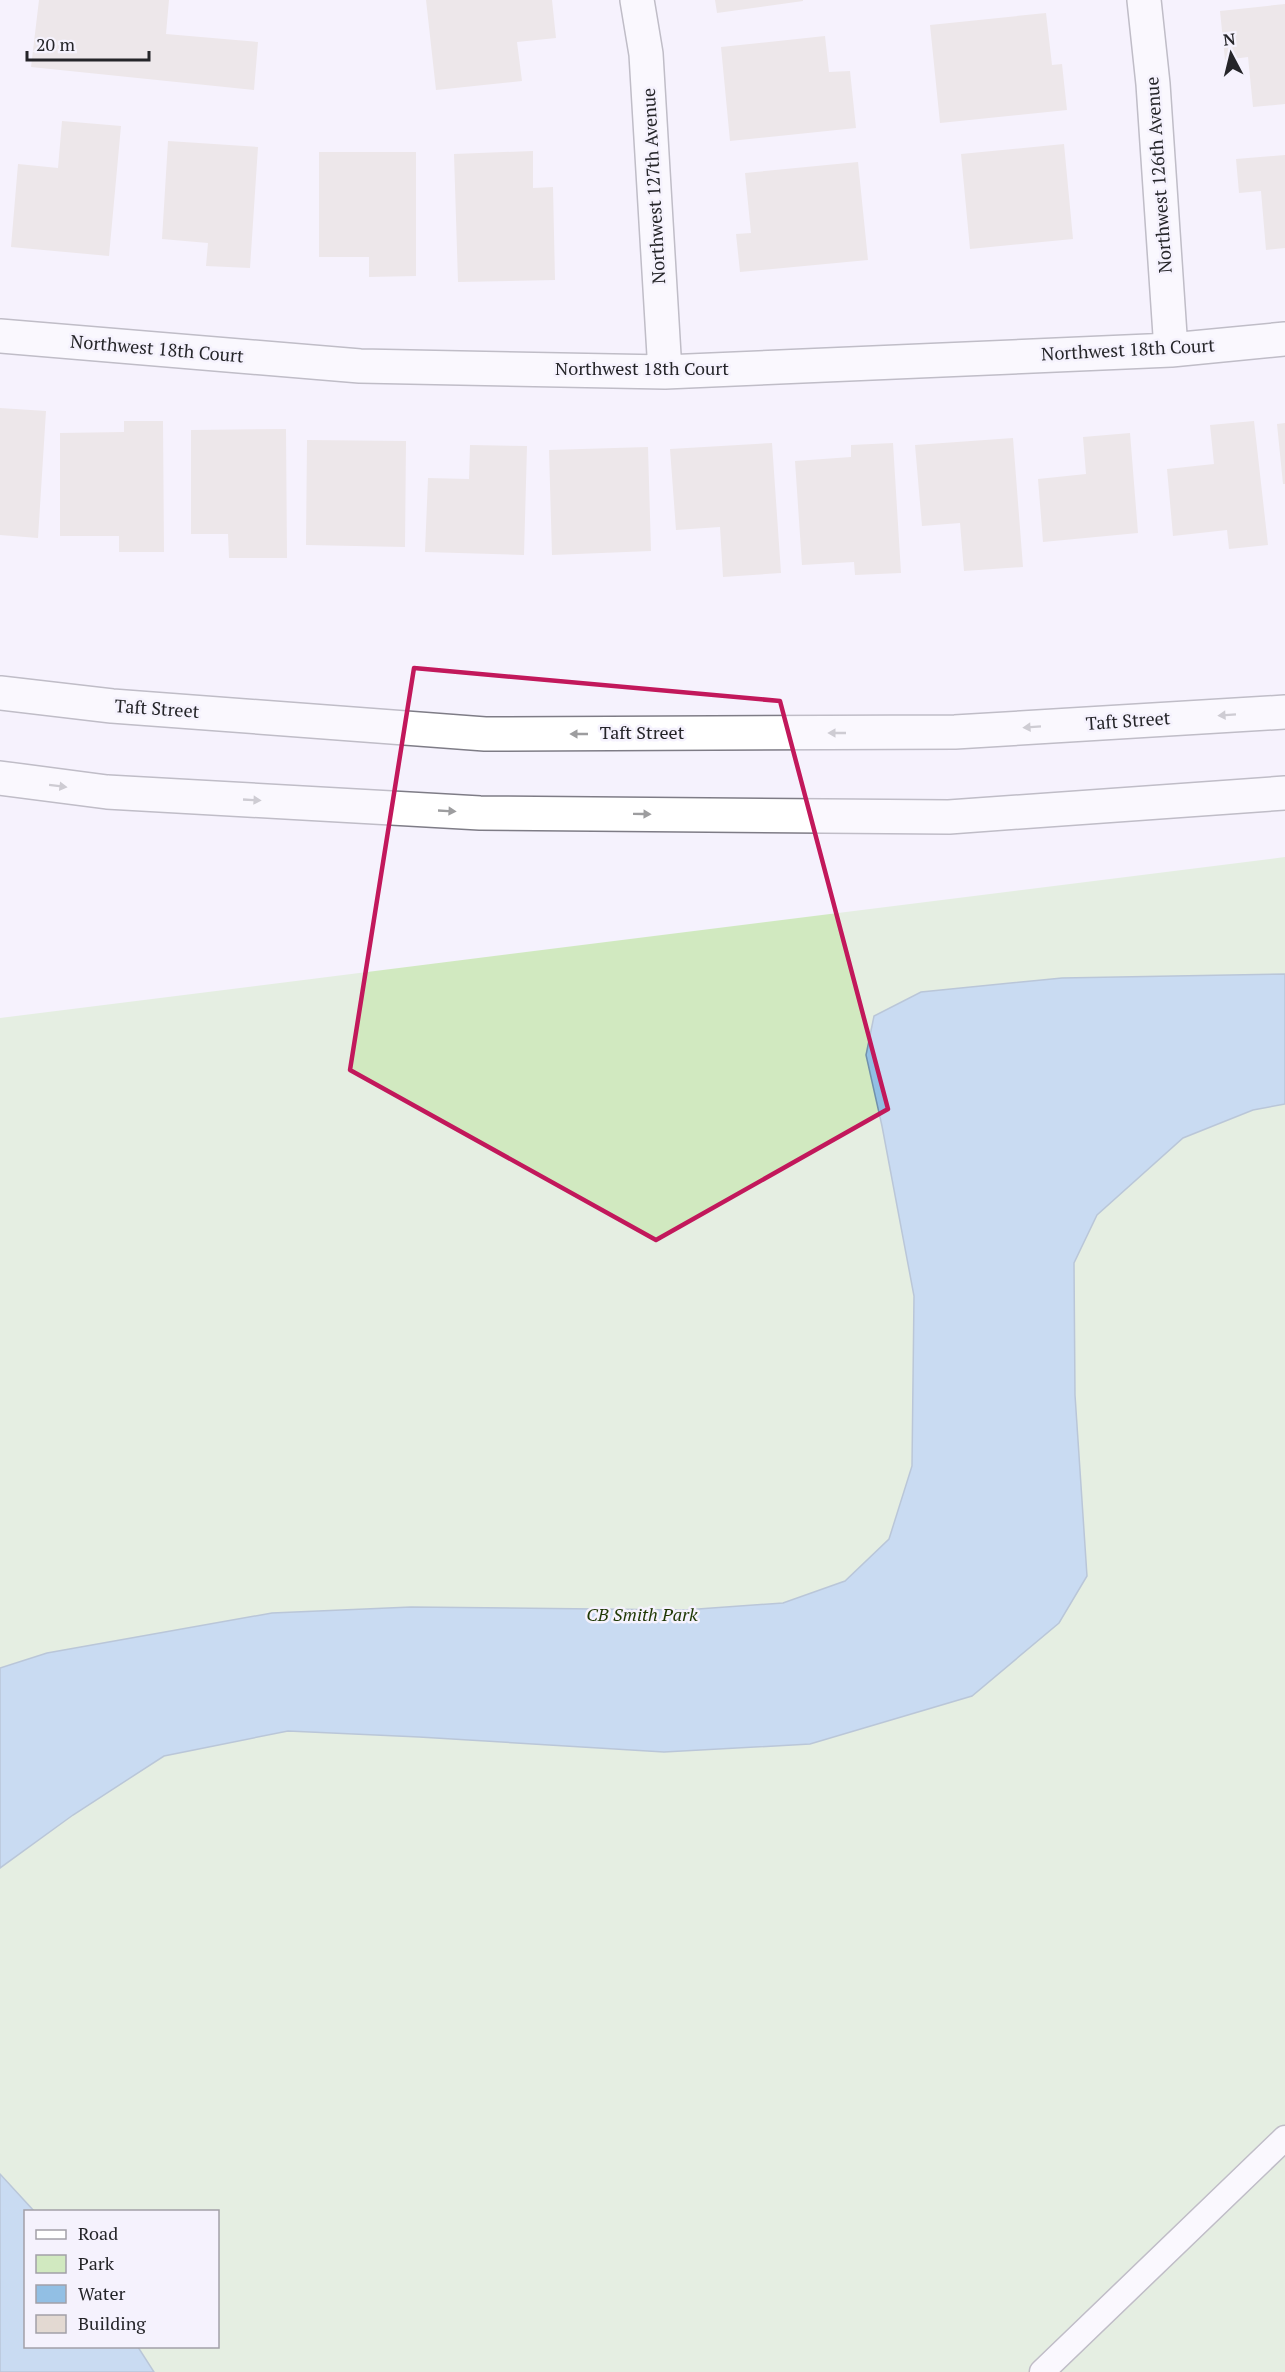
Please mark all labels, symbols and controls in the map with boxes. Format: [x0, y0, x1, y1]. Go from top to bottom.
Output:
scale bar [27, 24, 148, 62]
north arrow [1201, 24, 1261, 84]
text: N [1222, 27, 1237, 51]
text: 20 m [36, 32, 76, 56]
street label: Northwest 126th Avenue [1139, 76, 1177, 274]
street label: Northwest 127th Avenue [636, 87, 670, 285]
street label: Northwest 18th Court [69, 328, 245, 368]
street label: Northwest 18th Court [1040, 332, 1216, 366]
street label: Northwest 18th Court [555, 356, 729, 380]
street label: Taft Street [114, 693, 200, 723]
street label: Taft Street [1085, 705, 1171, 735]
one-way arrow [1217, 711, 1236, 720]
street label: Taft Street [600, 720, 685, 744]
one-way arrow [1022, 723, 1041, 732]
one-way arrow [828, 728, 847, 738]
one-way arrow [570, 729, 589, 739]
one-way arrow [49, 781, 68, 790]
one-way arrow [243, 795, 262, 805]
one-way arrow [438, 806, 457, 815]
one-way arrow [633, 809, 652, 819]
park label: CB Smith Park [586, 1602, 698, 1626]
legend [24, 2210, 219, 2348]
text: Road [78, 2221, 118, 2245]
text: Park [78, 2251, 115, 2275]
text: Water [78, 2281, 125, 2305]
text: Building [78, 2311, 146, 2335]

